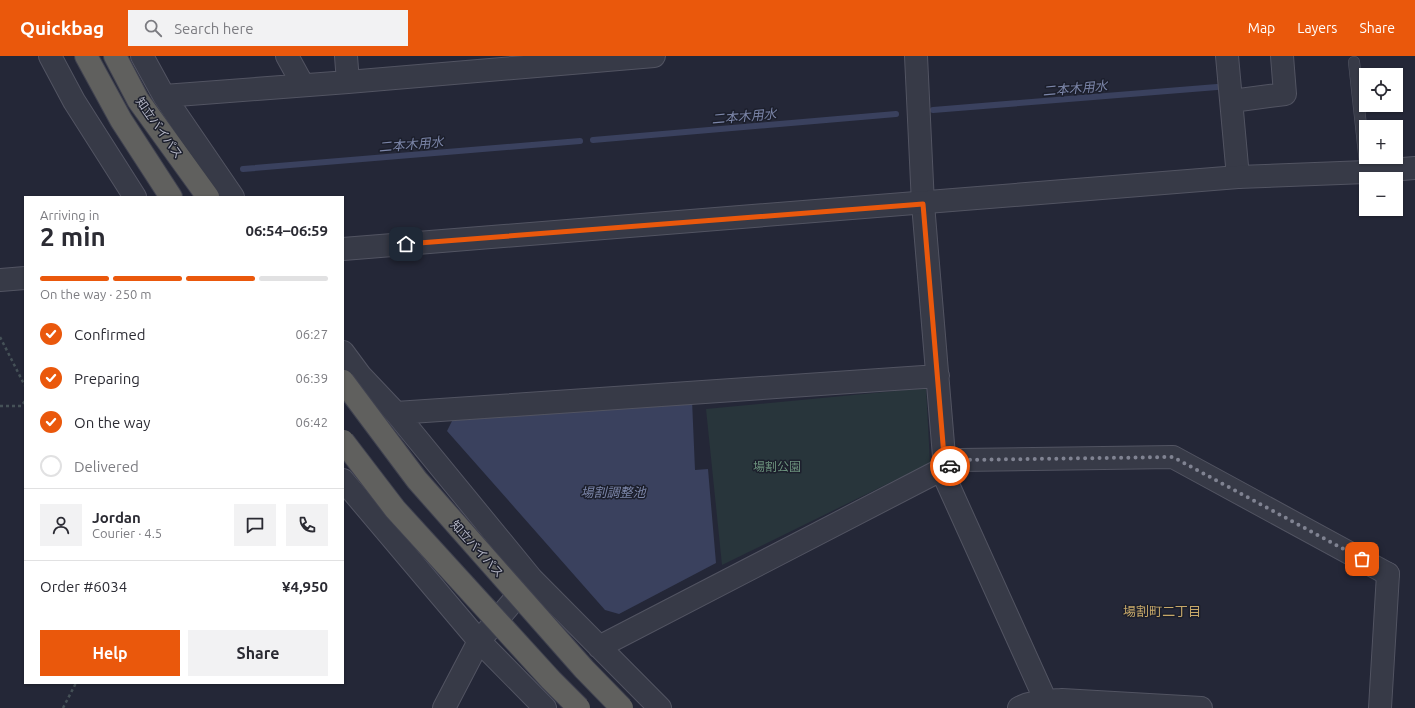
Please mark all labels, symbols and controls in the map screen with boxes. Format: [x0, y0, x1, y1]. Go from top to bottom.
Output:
search box [128, 10, 408, 46]
text: Quickbag [20, 17, 104, 39]
icon: search [142, 17, 164, 39]
text: Search here [174, 20, 254, 37]
text: Map [1248, 20, 1275, 36]
text: Layers [1297, 20, 1337, 36]
text: Share [1359, 20, 1395, 36]
map controls [1359, 68, 1403, 216]
button: locate [1359, 68, 1403, 112]
water label: 二本木用水 [1042, 78, 1110, 98]
street label: 知立バイパス [134, 95, 185, 161]
water label: 二本木用水 [711, 106, 779, 126]
button: + [1359, 120, 1403, 164]
water label: 二本木用水 [378, 134, 446, 154]
button: − [1359, 172, 1403, 216]
text: Arriving in [40, 208, 99, 222]
text: 2 min [40, 222, 106, 251]
text: 06:54–06:59 [245, 222, 328, 239]
pin [389, 227, 423, 261]
icon: home [395, 233, 417, 255]
text: On the way · 250 m [40, 287, 152, 301]
icon: check [40, 323, 62, 345]
text: Confirmed [74, 326, 146, 343]
text: 06:27 [295, 327, 328, 341]
icon: check [40, 367, 62, 389]
text: Preparing [74, 370, 140, 387]
text: 06:39 [295, 371, 328, 385]
icon: check [40, 411, 62, 433]
text: On the way [74, 414, 150, 431]
text: 06:42 [295, 415, 328, 429]
courier [930, 446, 970, 486]
icon: car [939, 455, 961, 477]
text: Delivered [74, 458, 139, 475]
park label: 場割公園 [753, 460, 801, 473]
water label: 場割調整池 [580, 485, 647, 499]
button: person [40, 504, 82, 546]
button: chat [234, 504, 276, 546]
button: phone [286, 504, 328, 546]
text: Jordan [92, 509, 141, 526]
street label: 知立バイパス [449, 518, 506, 580]
text: Courier · 4.5 [92, 526, 162, 540]
pin [1345, 542, 1379, 576]
icon: bag [1351, 548, 1373, 570]
text: Order #6034 [40, 578, 127, 595]
text: ¥4,950 [282, 578, 328, 595]
district label: 場割町二丁目 [1123, 604, 1201, 618]
button: Help [40, 630, 180, 676]
button: Share [188, 630, 328, 676]

